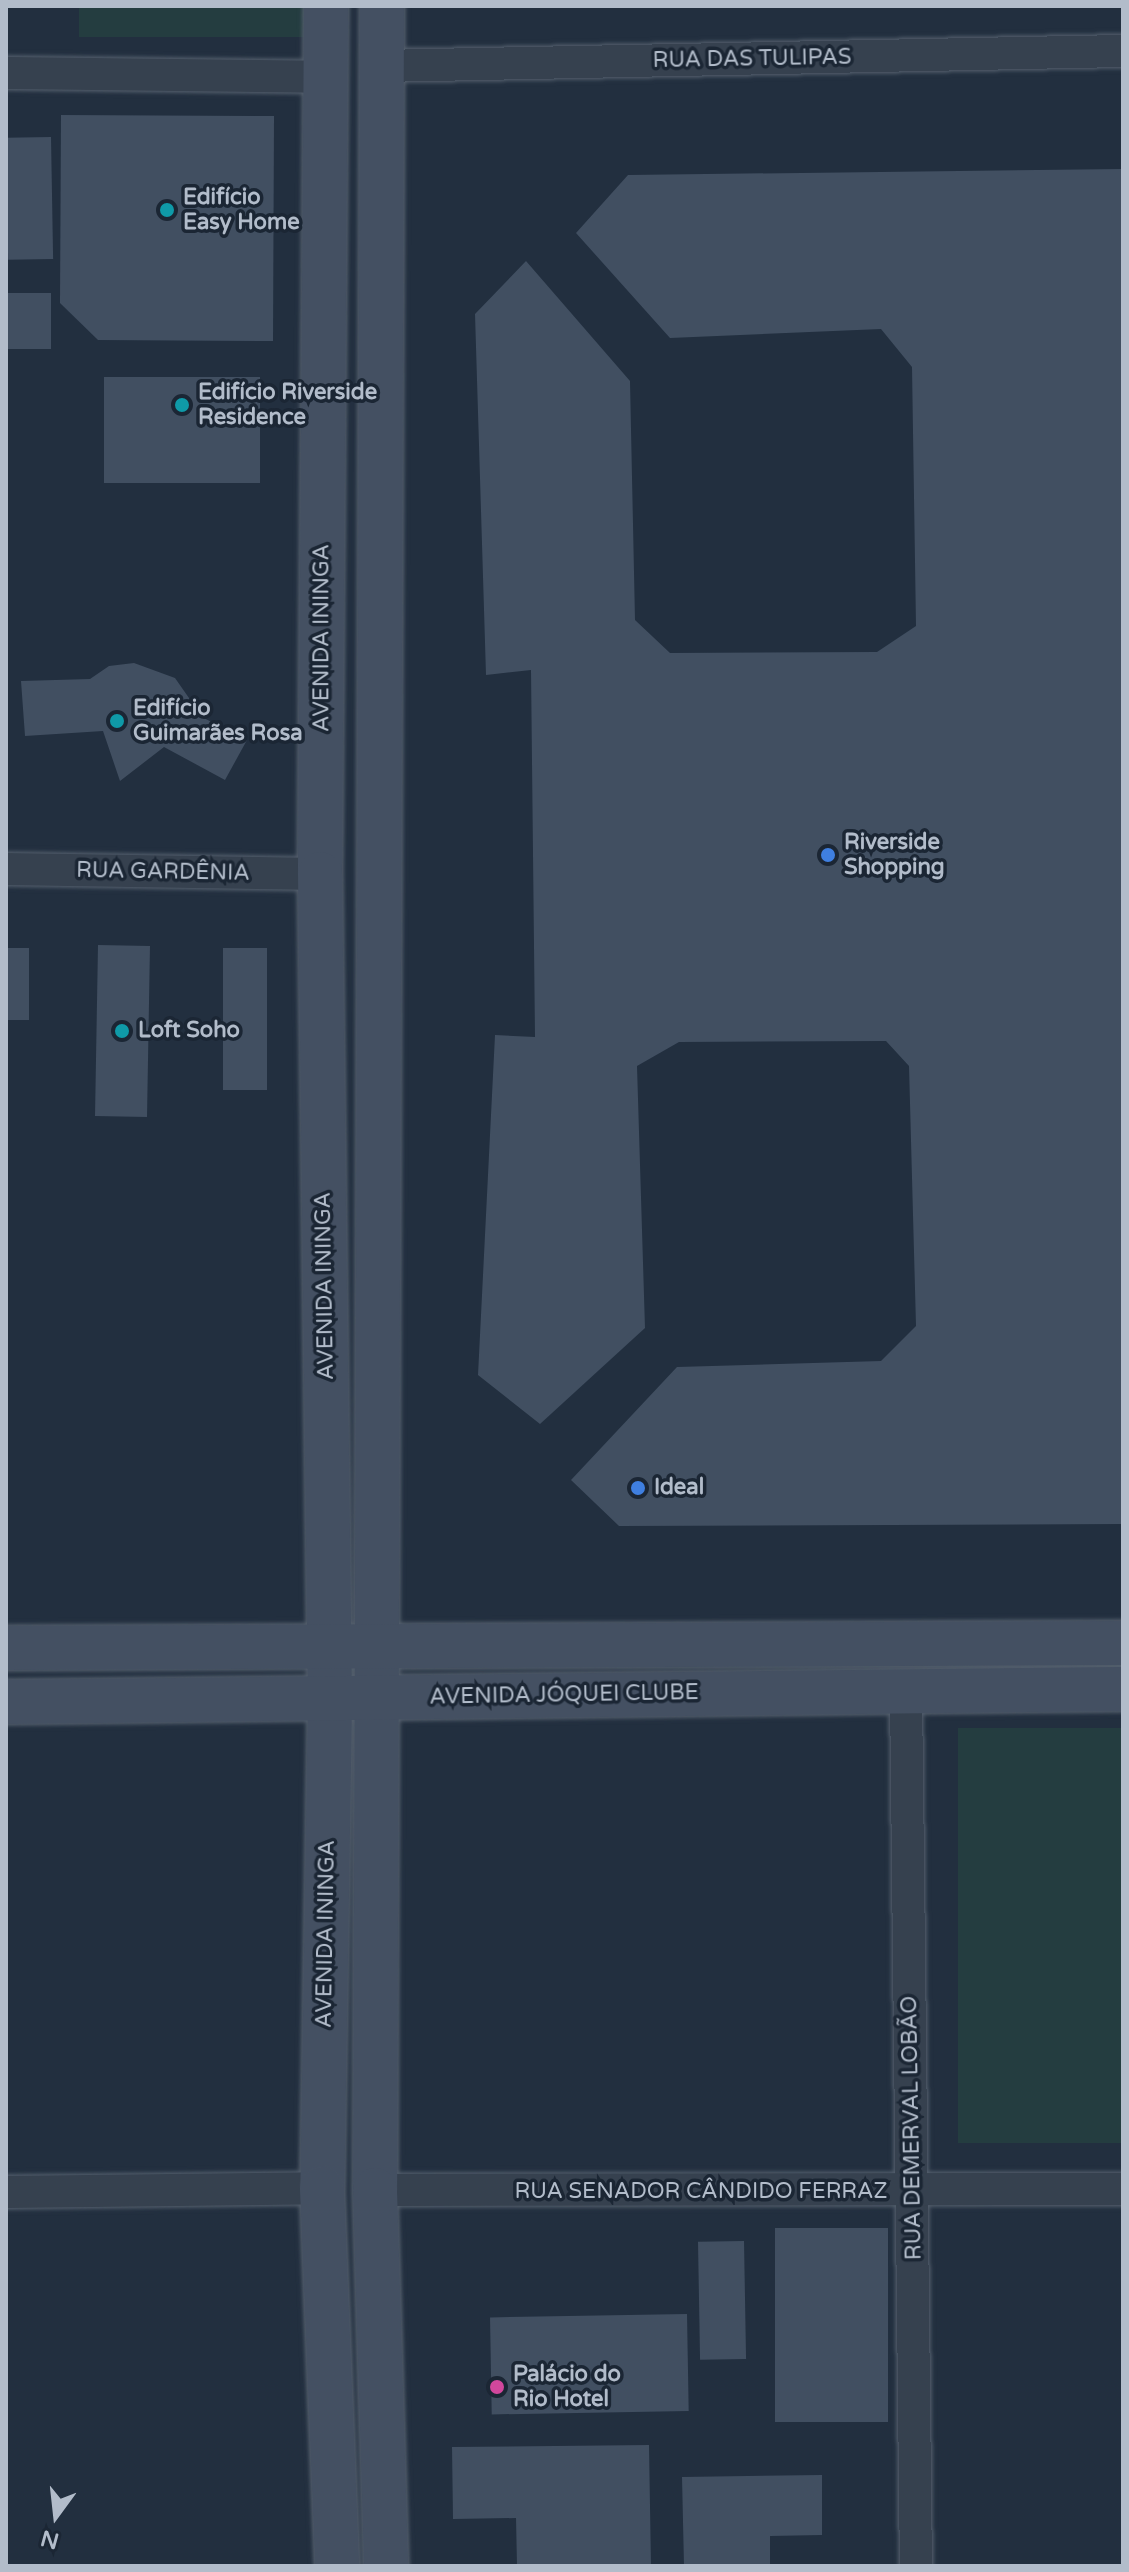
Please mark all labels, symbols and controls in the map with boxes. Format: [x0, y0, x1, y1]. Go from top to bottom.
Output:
street label: RUA DAS TULIPAS [652, 44, 852, 74]
place label: Edifício Easy Home [183, 184, 300, 236]
marker: Edifício Easy Home [158, 201, 176, 219]
place label: Edifício Riverside Residence [198, 379, 377, 430]
marker: Edifício Riverside Residence [173, 396, 191, 414]
street label: AVENIDA ININGA [309, 544, 335, 732]
place label: Edifício Guimarães Rosa [133, 695, 303, 746]
marker: Edifício Guimarães Rosa [108, 712, 126, 730]
place label: Riverside Shopping [844, 829, 945, 880]
marker: Riverside Shopping [819, 846, 837, 864]
street label: RUA GARDÊNIA [76, 857, 250, 887]
place label: Loft Soho [138, 1018, 240, 1044]
marker: Loft Soho [113, 1022, 131, 1040]
street label: AVENIDA ININGA [310, 1192, 340, 1380]
place label: Ideal [654, 1475, 704, 1501]
marker: Ideal [629, 1479, 647, 1497]
street label: AVENIDA JÓQUEI CLUBE [429, 1679, 699, 1711]
street label: AVENIDA ININGA [311, 1840, 341, 2028]
street label: RUA DEMERVAL LOBÃO [896, 1996, 928, 2260]
street label: RUA SENADOR CÂNDIDO FERRAZ [515, 2179, 887, 2205]
place label: Palácio do Rio Hotel [513, 2361, 621, 2412]
marker: Palácio do Rio Hotel [488, 2378, 506, 2396]
north arrow [16, 2476, 96, 2556]
text: N [38, 2524, 62, 2554]

